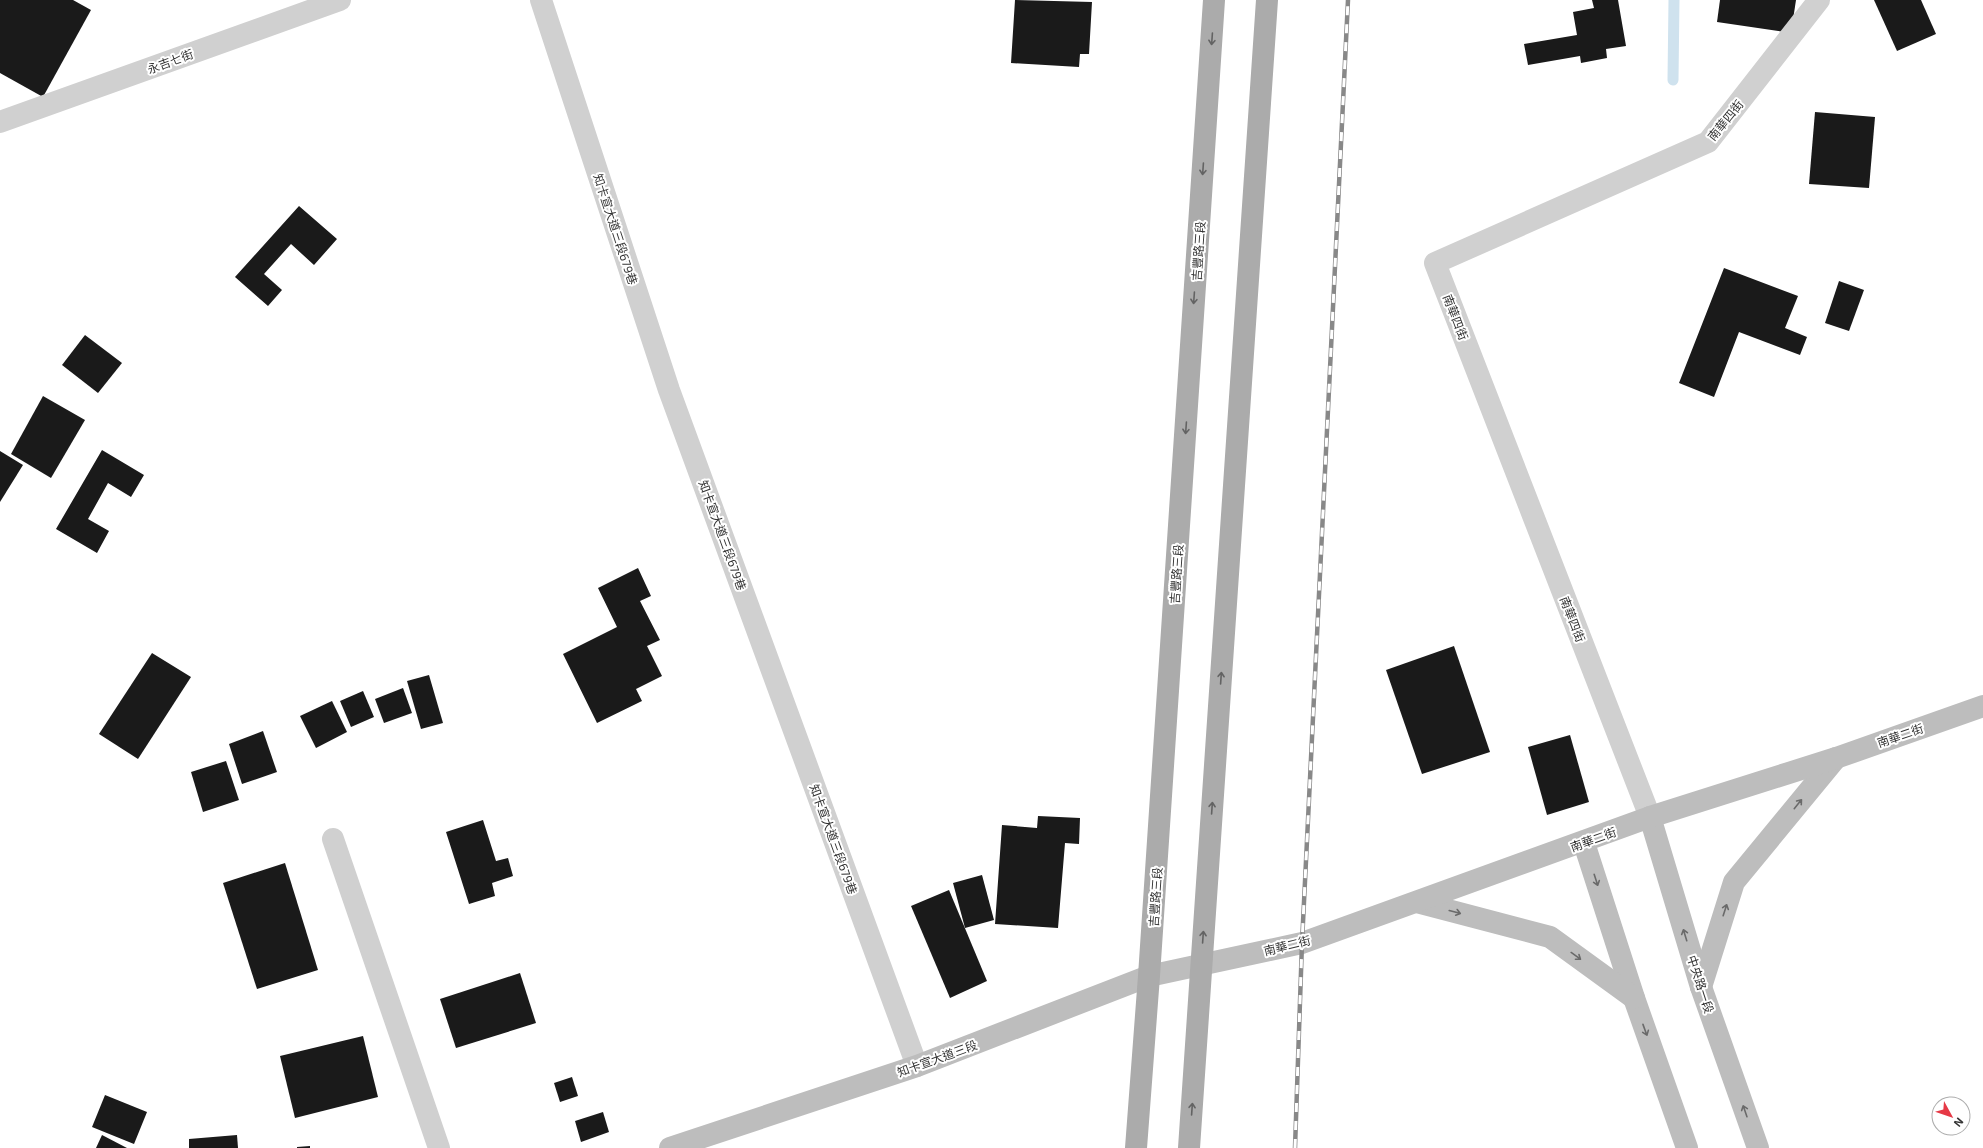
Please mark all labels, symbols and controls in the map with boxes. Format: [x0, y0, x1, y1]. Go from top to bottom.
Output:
one-way arrow [1208, 32, 1215, 45]
street label: 永吉七街 [145, 46, 195, 76]
street label: 南華四街 [1704, 97, 1746, 143]
one-way arrow [1199, 162, 1207, 175]
street label: 知卡宣大道三段679巷 [591, 172, 641, 286]
street label: 吉豐路三段 [1189, 221, 1207, 281]
one-way arrow [1191, 291, 1198, 304]
street label: 南華四街 [1441, 292, 1471, 342]
one-way arrow [1182, 421, 1189, 434]
street label: 知卡宣大道三段679巷 [697, 478, 749, 592]
street label: 吉豐路三段 [1167, 544, 1185, 604]
street label: 南華四街 [1558, 594, 1588, 644]
one-way arrow [1217, 672, 1224, 685]
street label: 南華二街 [1875, 721, 1925, 749]
street label: 知卡宣大道三段679巷 [808, 782, 860, 896]
one-way arrow [1793, 799, 1802, 810]
one-way arrow [1209, 802, 1216, 815]
street label: 南華二街 [1568, 824, 1618, 854]
street label: 吉豐路三段 [1146, 867, 1164, 927]
one-way arrow [1593, 873, 1600, 886]
one-way arrow [1722, 904, 1729, 917]
one-way arrow [1448, 909, 1461, 916]
one-way arrow [1681, 929, 1688, 942]
one-way arrow [1200, 931, 1207, 944]
street label: 南華二街 [1262, 932, 1312, 958]
one-way arrow [1570, 952, 1581, 960]
street label: 中央路一段 [1685, 953, 1717, 1015]
one-way arrow [1642, 1023, 1650, 1035]
street label: 知卡宣大道三段 [895, 1037, 979, 1079]
north arrow [1931, 1096, 1971, 1136]
one-way arrow [1188, 1103, 1195, 1116]
one-way arrow [1740, 1106, 1748, 1118]
text: N [1951, 1116, 1967, 1130]

